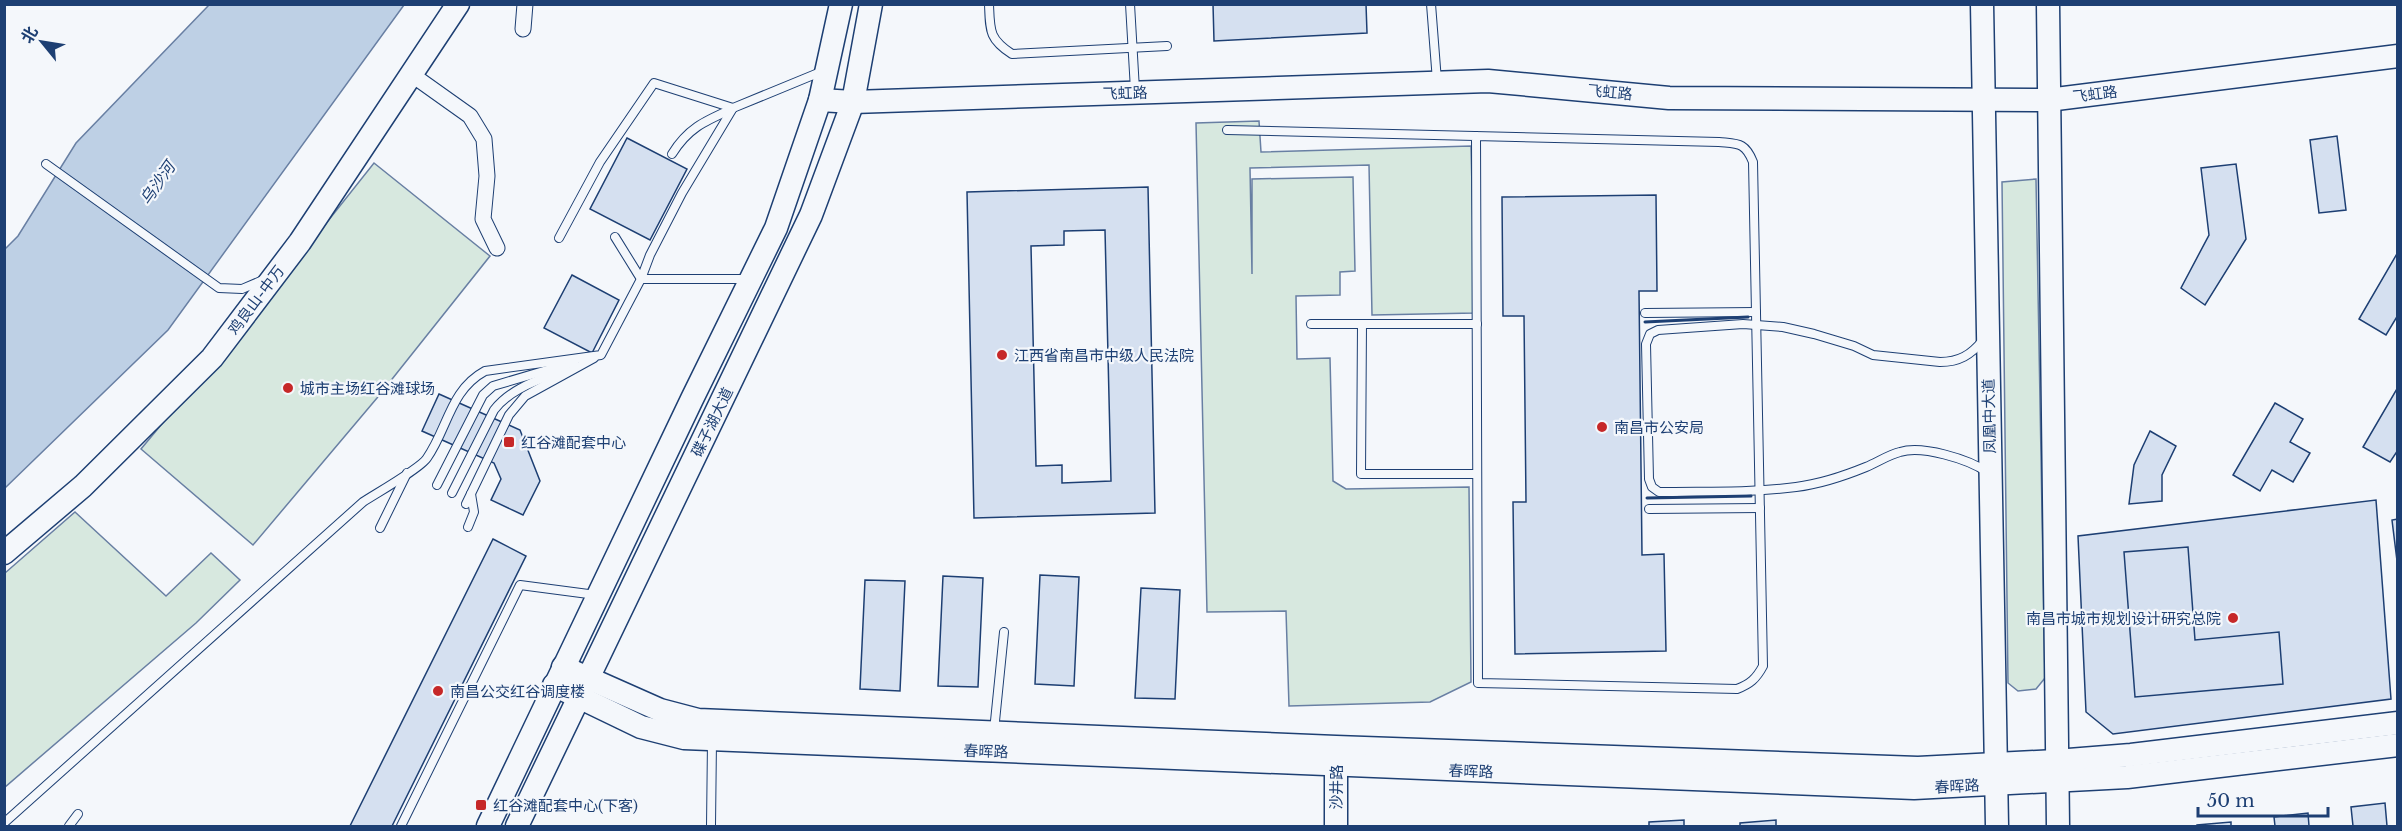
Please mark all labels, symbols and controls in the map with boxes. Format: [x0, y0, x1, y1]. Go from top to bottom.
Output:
north arrow [12, 12, 72, 72]
text: 北 [16, 23, 42, 46]
street label: 飞虹路 [1587, 81, 1633, 103]
street label: 飞虹路 [2072, 82, 2118, 106]
street label: 飞虹路 [1102, 83, 1148, 103]
water label: 乌沙河 [135, 155, 181, 208]
street label: 鸡良山-中万 [224, 262, 288, 338]
place label: 江西省南昌市中级人民法院 [1014, 346, 1194, 365]
marker: 江西省南昌市中级人民法院 [995, 348, 1009, 362]
street label: 凤凰中大道 [1979, 378, 1999, 454]
place label: 城市主场红谷滩球场 [300, 379, 435, 398]
marker: 城市主场红谷滩球场 [281, 381, 295, 395]
street label: 碟子湖大道 [687, 384, 737, 460]
place label: 南昌市公安局 [1614, 418, 1704, 437]
marker: 南昌市公安局 [1595, 420, 1609, 434]
place label: 红谷滩配套中心 [521, 433, 626, 452]
marker: 红谷滩配套中心 [502, 435, 516, 449]
place label: 南昌市城市规划设计研究总院 [2026, 609, 2221, 628]
marker: 南昌市城市规划设计研究总院 [2226, 611, 2240, 625]
place label: 南昌公交红谷调度楼 [450, 682, 585, 701]
marker: 南昌公交红谷调度楼 [431, 684, 445, 698]
street label: 春晖路 [963, 741, 1009, 761]
street label: 春晖路 [1448, 761, 1494, 781]
street label: 沙井路 [1327, 764, 1346, 810]
street label: 春晖路 [1934, 775, 1980, 797]
scale bar [2198, 780, 2328, 818]
text: 50 m [2207, 790, 2255, 812]
place label: 红谷滩配套中心(下客) [493, 796, 638, 815]
marker: 红谷滩配套中心(下客) [474, 798, 488, 812]

